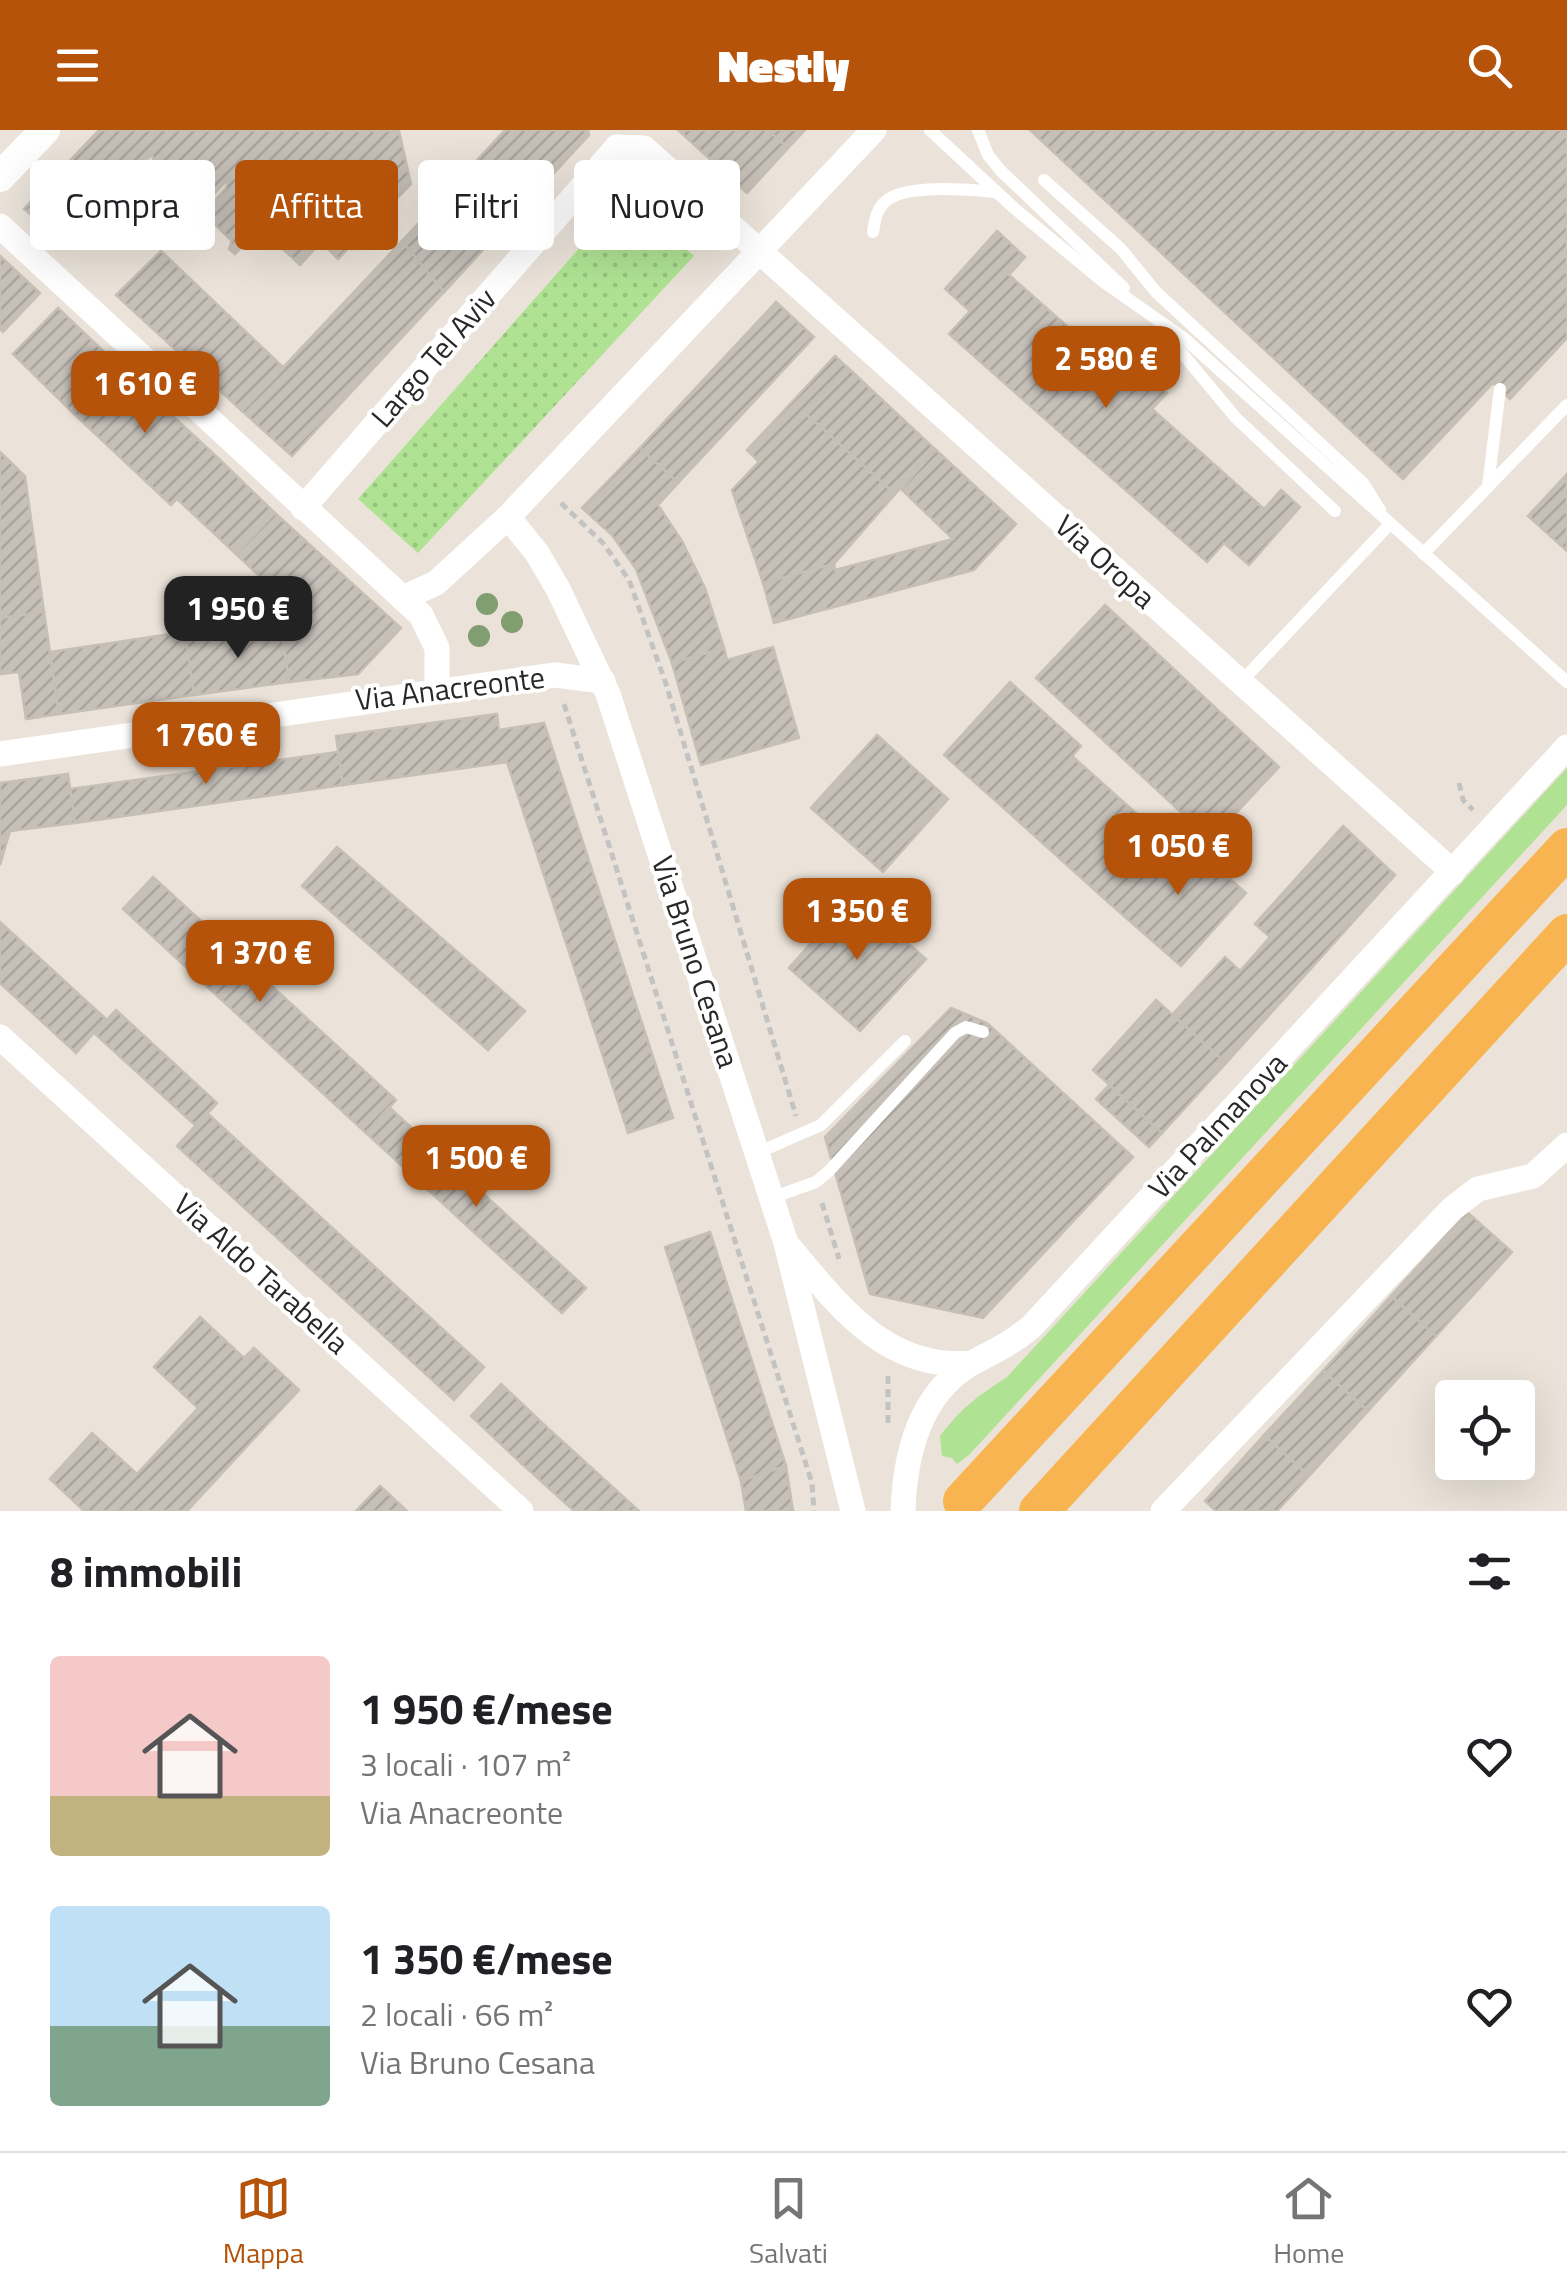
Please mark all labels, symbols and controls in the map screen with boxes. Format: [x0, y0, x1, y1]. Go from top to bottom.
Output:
text: Nestly [718, 31, 849, 99]
icon: menu [50, 38, 105, 93]
icon: search [1462, 38, 1517, 93]
chip: Compra [30, 160, 215, 250]
chip: Affitta [235, 160, 398, 250]
chip: Filtri [418, 160, 554, 250]
chip: Nuovo [574, 160, 740, 250]
street label: Largo Tel Aviv [359, 277, 507, 437]
pin: 2 580 € [1014, 326, 1198, 411]
text: 2 580 € [1054, 334, 1158, 382]
pin: 1 610 € [53, 351, 237, 436]
text: 1 610 € [93, 359, 197, 407]
street label: Via Oropa [1045, 503, 1166, 619]
pin: 1 950 € [146, 576, 330, 661]
text: 1 950 € [186, 584, 290, 632]
street label: Via Anacreonte [353, 654, 547, 722]
pin: 1 760 € [114, 702, 298, 787]
text: 1 760 € [154, 710, 258, 758]
pin: 1 050 € [1086, 813, 1270, 898]
text: 1 050 € [1126, 821, 1230, 869]
street label: Via Bruno Cesana [640, 850, 752, 1074]
pin: 1 350 € [765, 878, 949, 963]
text: 1 350 € [805, 886, 909, 934]
pin: 1 370 € [168, 920, 352, 1005]
text: 1 370 € [208, 928, 312, 976]
street label: Via Palmanova [1137, 1042, 1298, 1209]
pin: 1 500 € [384, 1125, 568, 1210]
text: 1 500 € [424, 1133, 528, 1181]
street label: Via Aldo Tarabella [164, 1182, 360, 1365]
map controls [1435, 1380, 1535, 1480]
button: locate [1435, 1380, 1535, 1480]
text: 8 immobili [50, 1539, 242, 1603]
icon: filters [1462, 1544, 1517, 1599]
text: 1 950 €/mese [360, 1676, 613, 1740]
icon: home [130, 1696, 250, 1816]
icon: heart [1462, 1729, 1517, 1784]
text: 3 locali · 107 m² [360, 1740, 571, 1788]
text: Via Anacreonte [360, 1788, 563, 1836]
text: 1 350 €/mese [360, 1926, 613, 1990]
icon: home [130, 1946, 250, 2066]
icon: heart [1462, 1979, 1517, 2034]
text: 2 locali · 66 m² [360, 1990, 553, 2038]
text: Via Bruno Cesana [360, 2038, 595, 2086]
tab: Mappa [223, 2171, 304, 2274]
tab: Salvati [749, 2171, 828, 2274]
tab: Home [1273, 2171, 1344, 2274]

